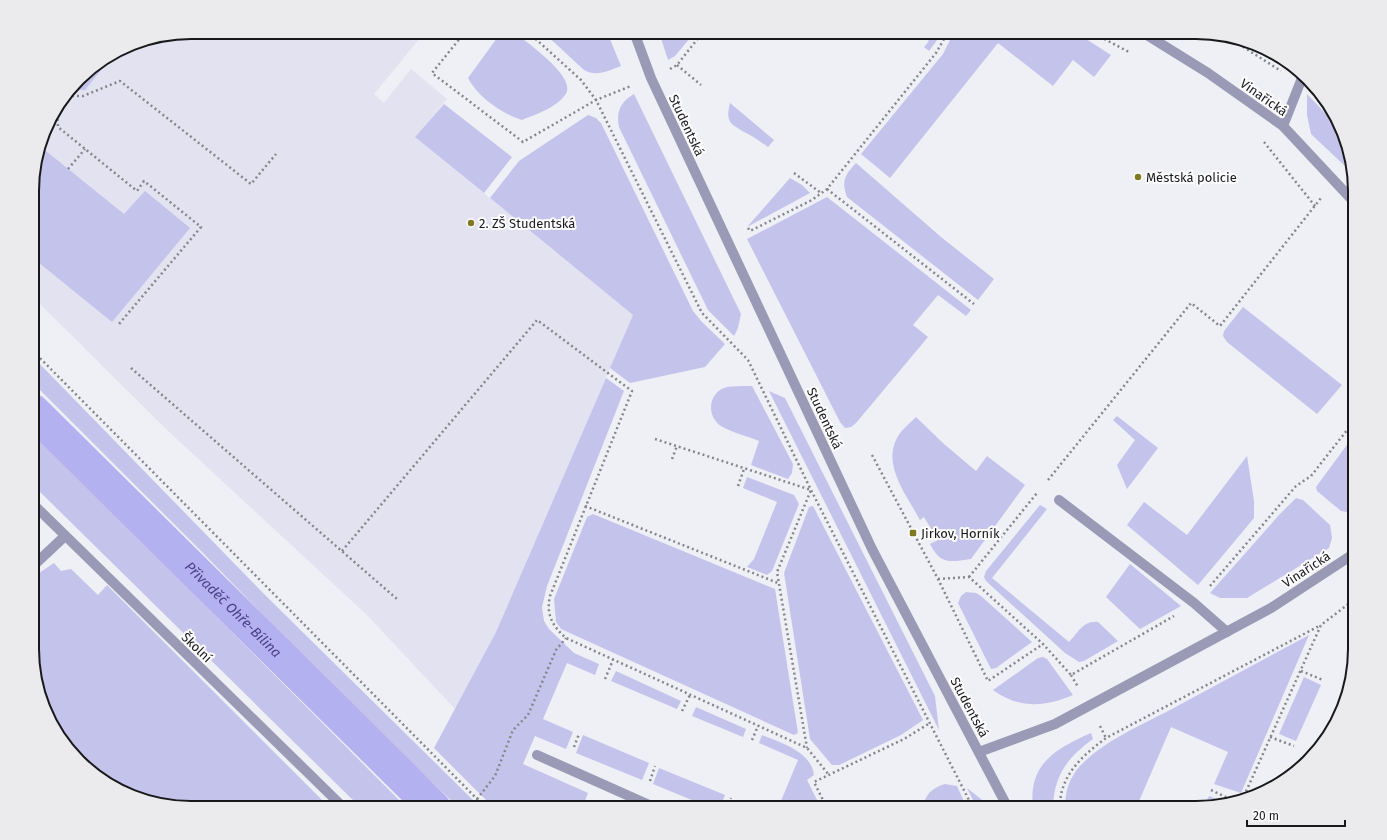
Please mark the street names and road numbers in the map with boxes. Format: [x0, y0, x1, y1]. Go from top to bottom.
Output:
street label: Vinařická [1237, 76, 1290, 119]
street label: Studentská [666, 92, 707, 158]
street label: Studentská [804, 385, 845, 451]
street label: Vinařická [1280, 548, 1333, 590]
street label: Školní [178, 629, 216, 666]
street label: Studentská [947, 675, 992, 740]

